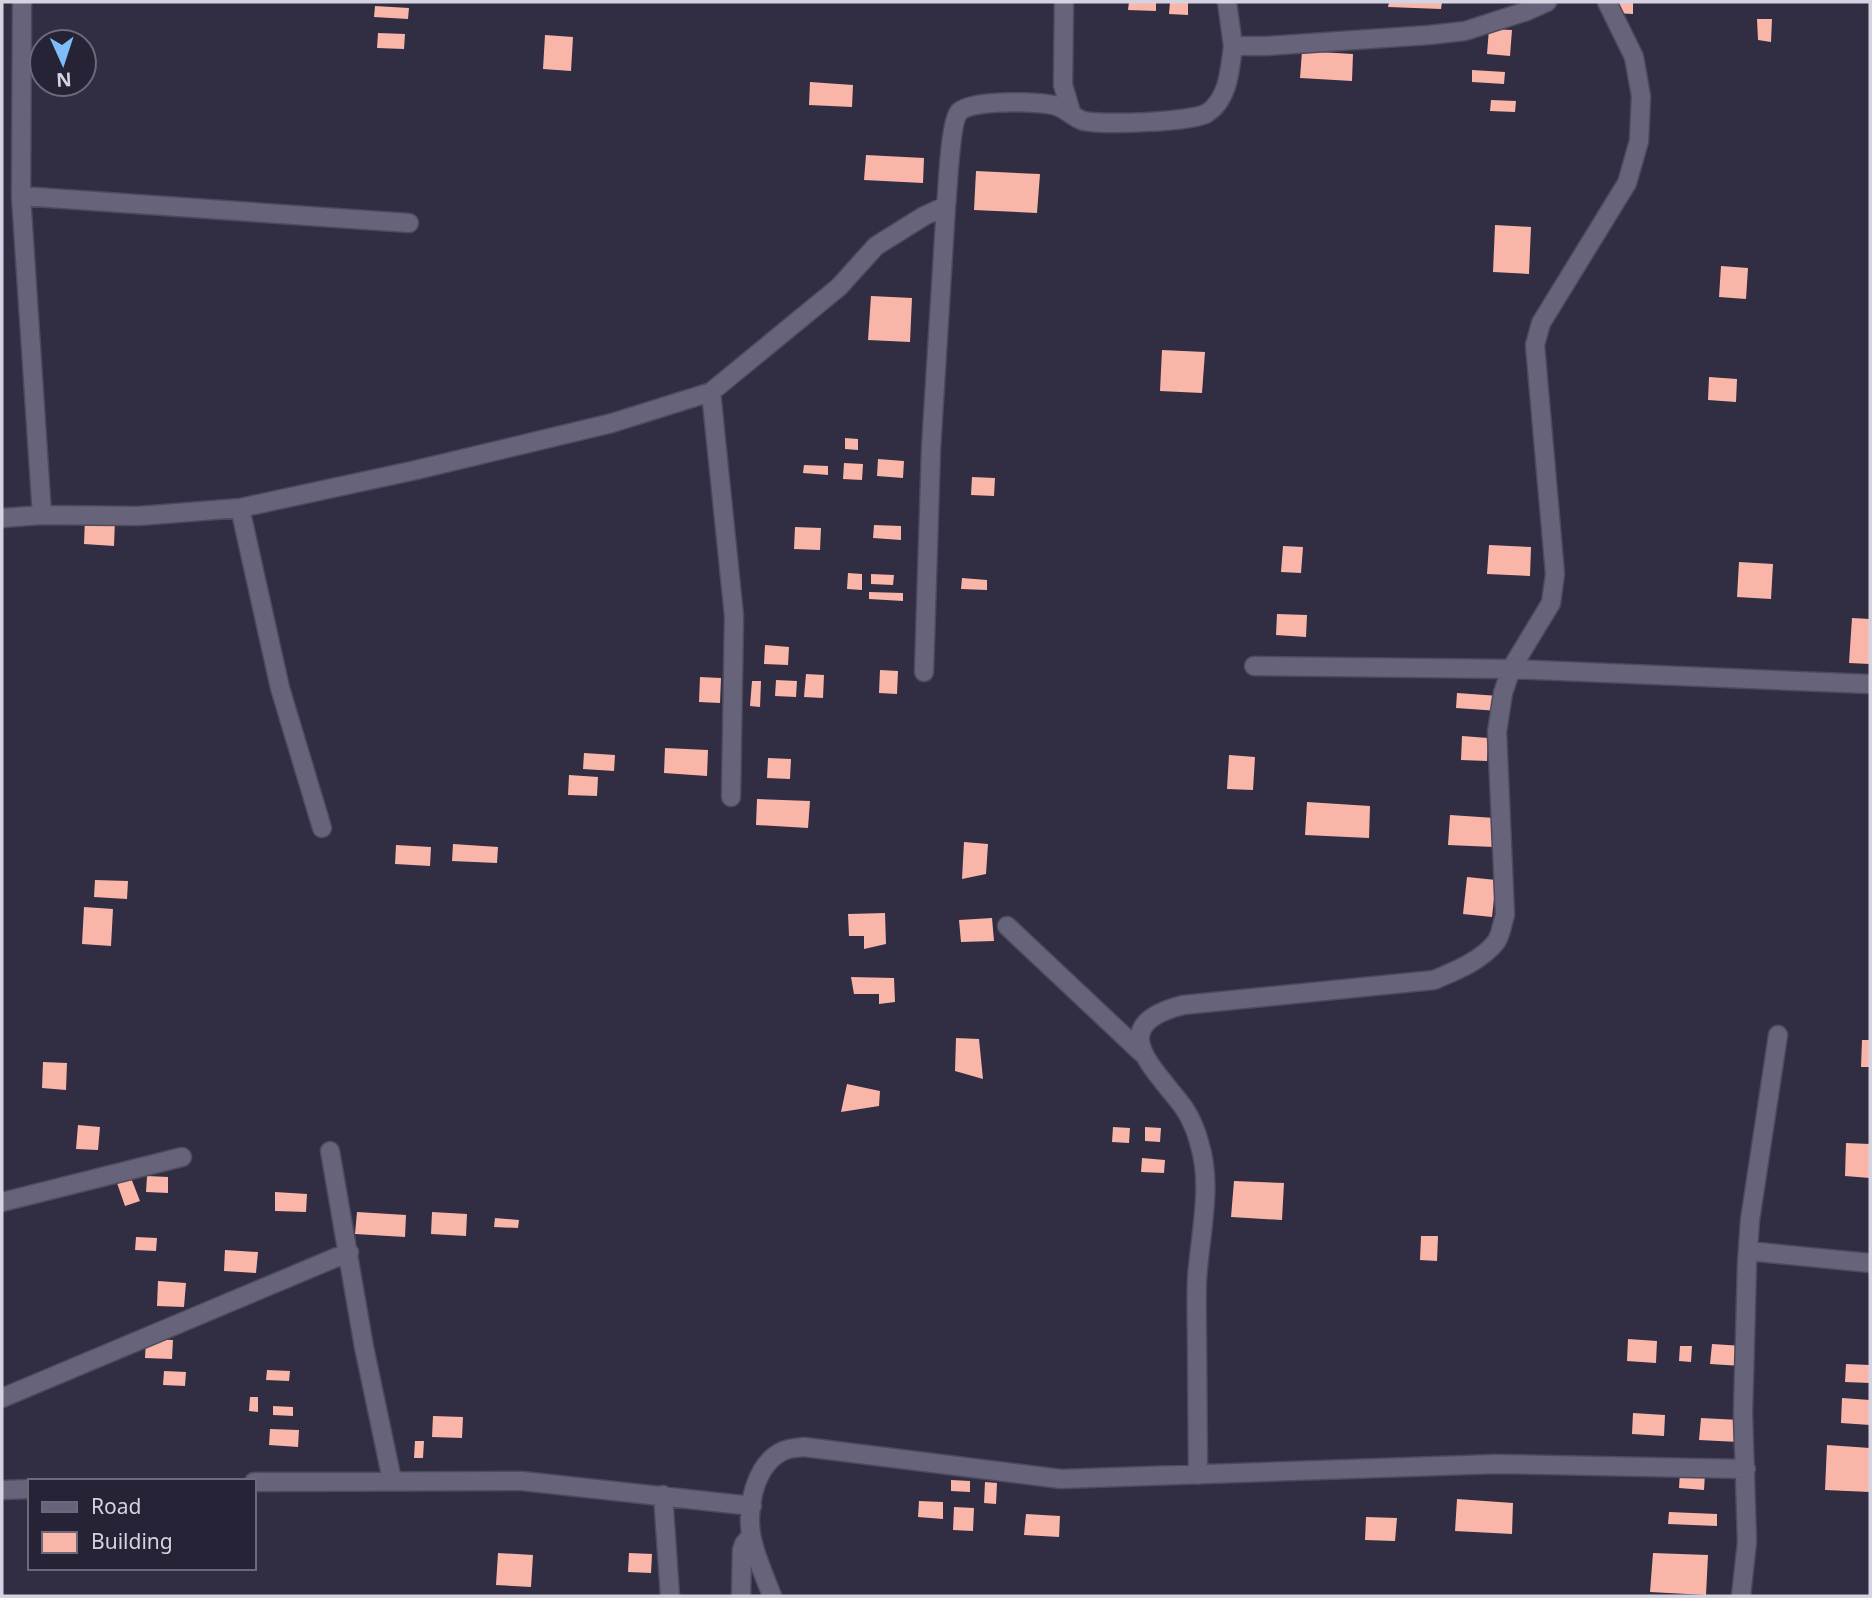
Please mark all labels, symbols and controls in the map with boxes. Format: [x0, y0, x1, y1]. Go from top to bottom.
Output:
north arrow [28, 28, 98, 98]
text: N [55, 67, 72, 93]
legend [28, 1479, 256, 1570]
text: Road [91, 1492, 141, 1520]
text: Building [91, 1527, 173, 1555]

